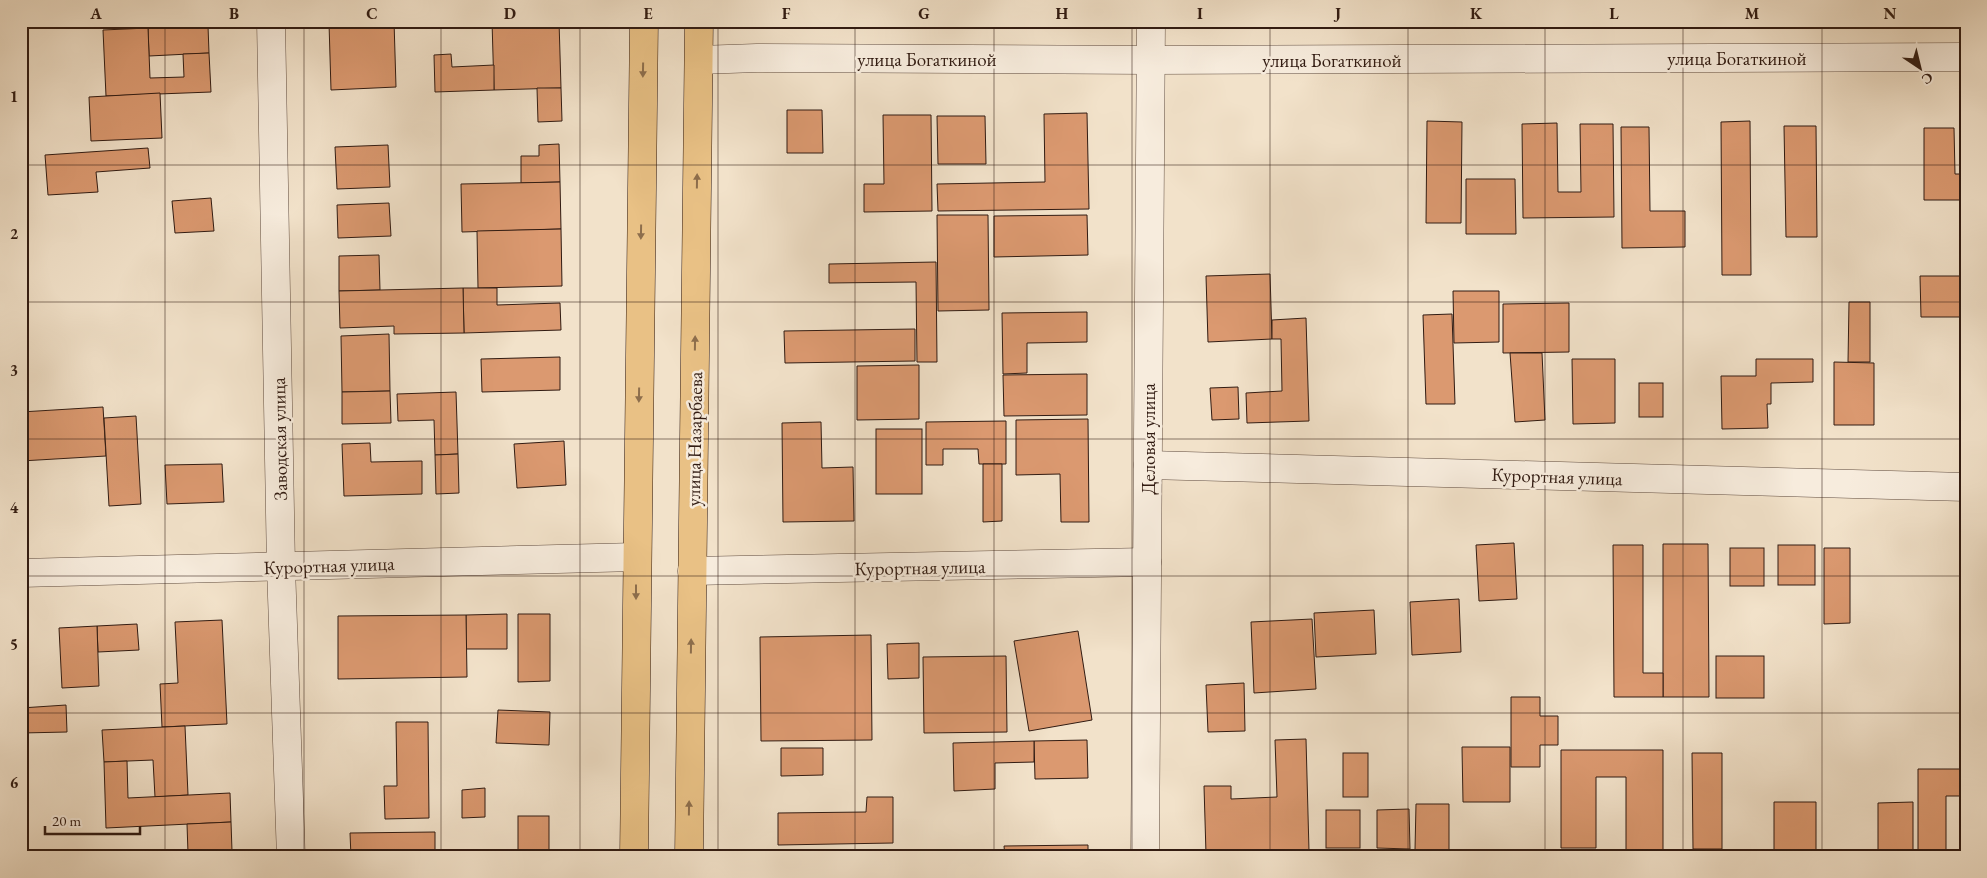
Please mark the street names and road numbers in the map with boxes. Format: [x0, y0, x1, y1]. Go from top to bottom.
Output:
street label: улица Богаткиной [1667, 46, 1807, 71]
street label: улица Богаткиной [857, 47, 997, 72]
street label: улица Богаткиной [1262, 48, 1402, 73]
street label: улица Назарбаева [681, 371, 708, 507]
street label: Заводская улица [266, 377, 293, 501]
street label: Деловая улица [1136, 383, 1161, 495]
street label: Курортная улица [1491, 462, 1623, 491]
street label: Курортная улица [263, 551, 395, 580]
street label: Курортная улица [854, 554, 986, 581]

